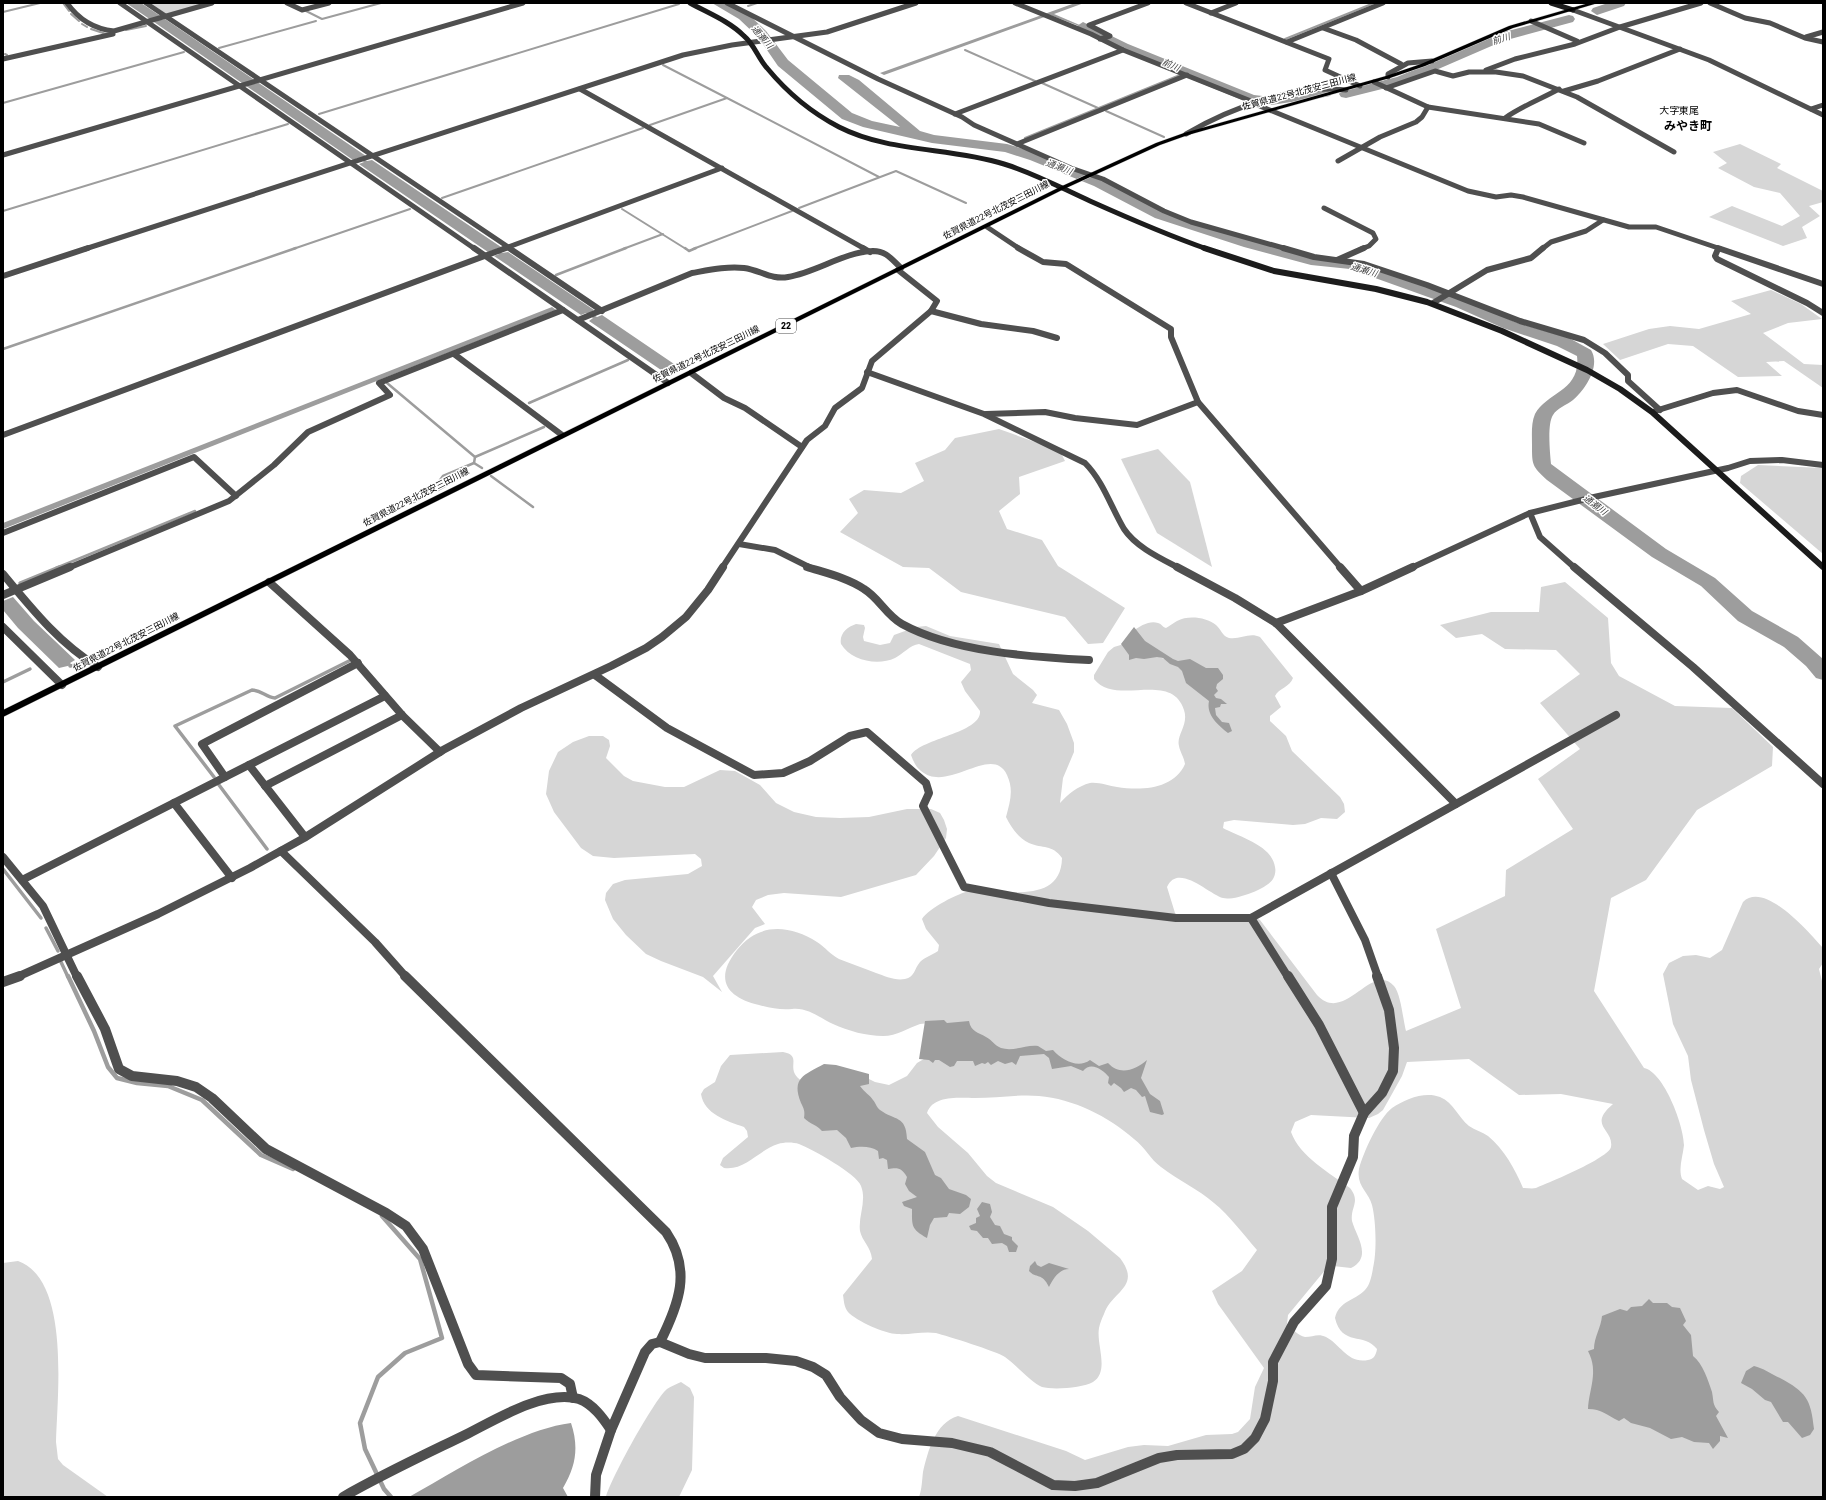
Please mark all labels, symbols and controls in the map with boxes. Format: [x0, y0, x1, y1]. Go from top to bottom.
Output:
water label: 通瀬川 [749, 23, 776, 51]
water label: 前川 [1491, 30, 1512, 46]
water label: 前川 [1161, 56, 1183, 74]
street label: 佐賀県道22号北茂安三田川線 [1240, 71, 1358, 112]
district label: 大字東尾 [1659, 104, 1699, 116]
district label: みやき町 [1664, 118, 1712, 132]
water label: 通瀬川 [1045, 157, 1075, 177]
street label: 佐賀県道22号北茂安三田川線 [940, 177, 1052, 242]
water label: 通瀬川 [1350, 260, 1380, 279]
road number: 22 [776, 319, 796, 333]
street label: 佐賀県道22号北茂安三田川線 [650, 322, 762, 385]
street label: 佐賀県道22号北茂安三田川線 [360, 464, 472, 529]
water label: 通瀬川 [1581, 492, 1610, 518]
street label: 佐賀県道22号北茂安三田川線 [70, 609, 182, 674]

